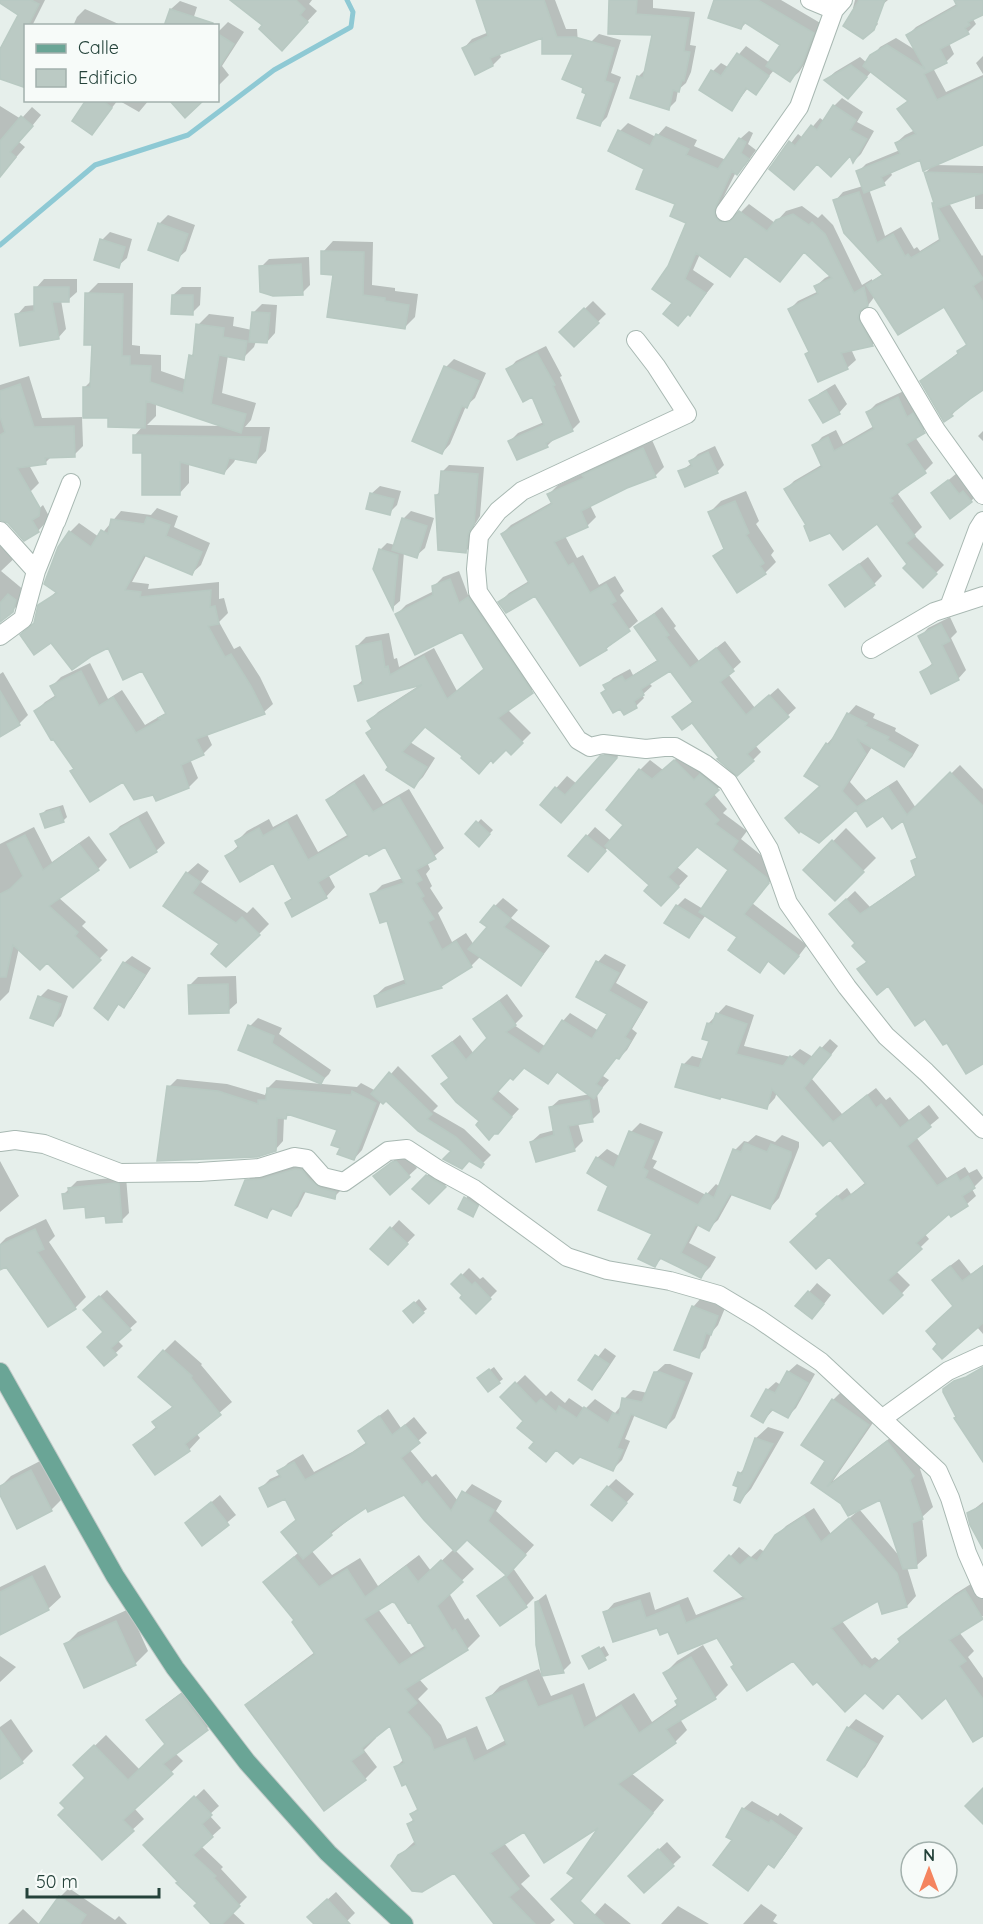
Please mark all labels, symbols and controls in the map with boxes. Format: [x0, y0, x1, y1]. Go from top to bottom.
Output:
legend [24, 24, 219, 102]
text: Calle [78, 36, 119, 59]
text: Edificio [78, 66, 137, 89]
north arrow [899, 1840, 959, 1900]
text: N [923, 1845, 935, 1865]
scale bar [27, 1861, 159, 1899]
text: 50 m [36, 1870, 78, 1893]

